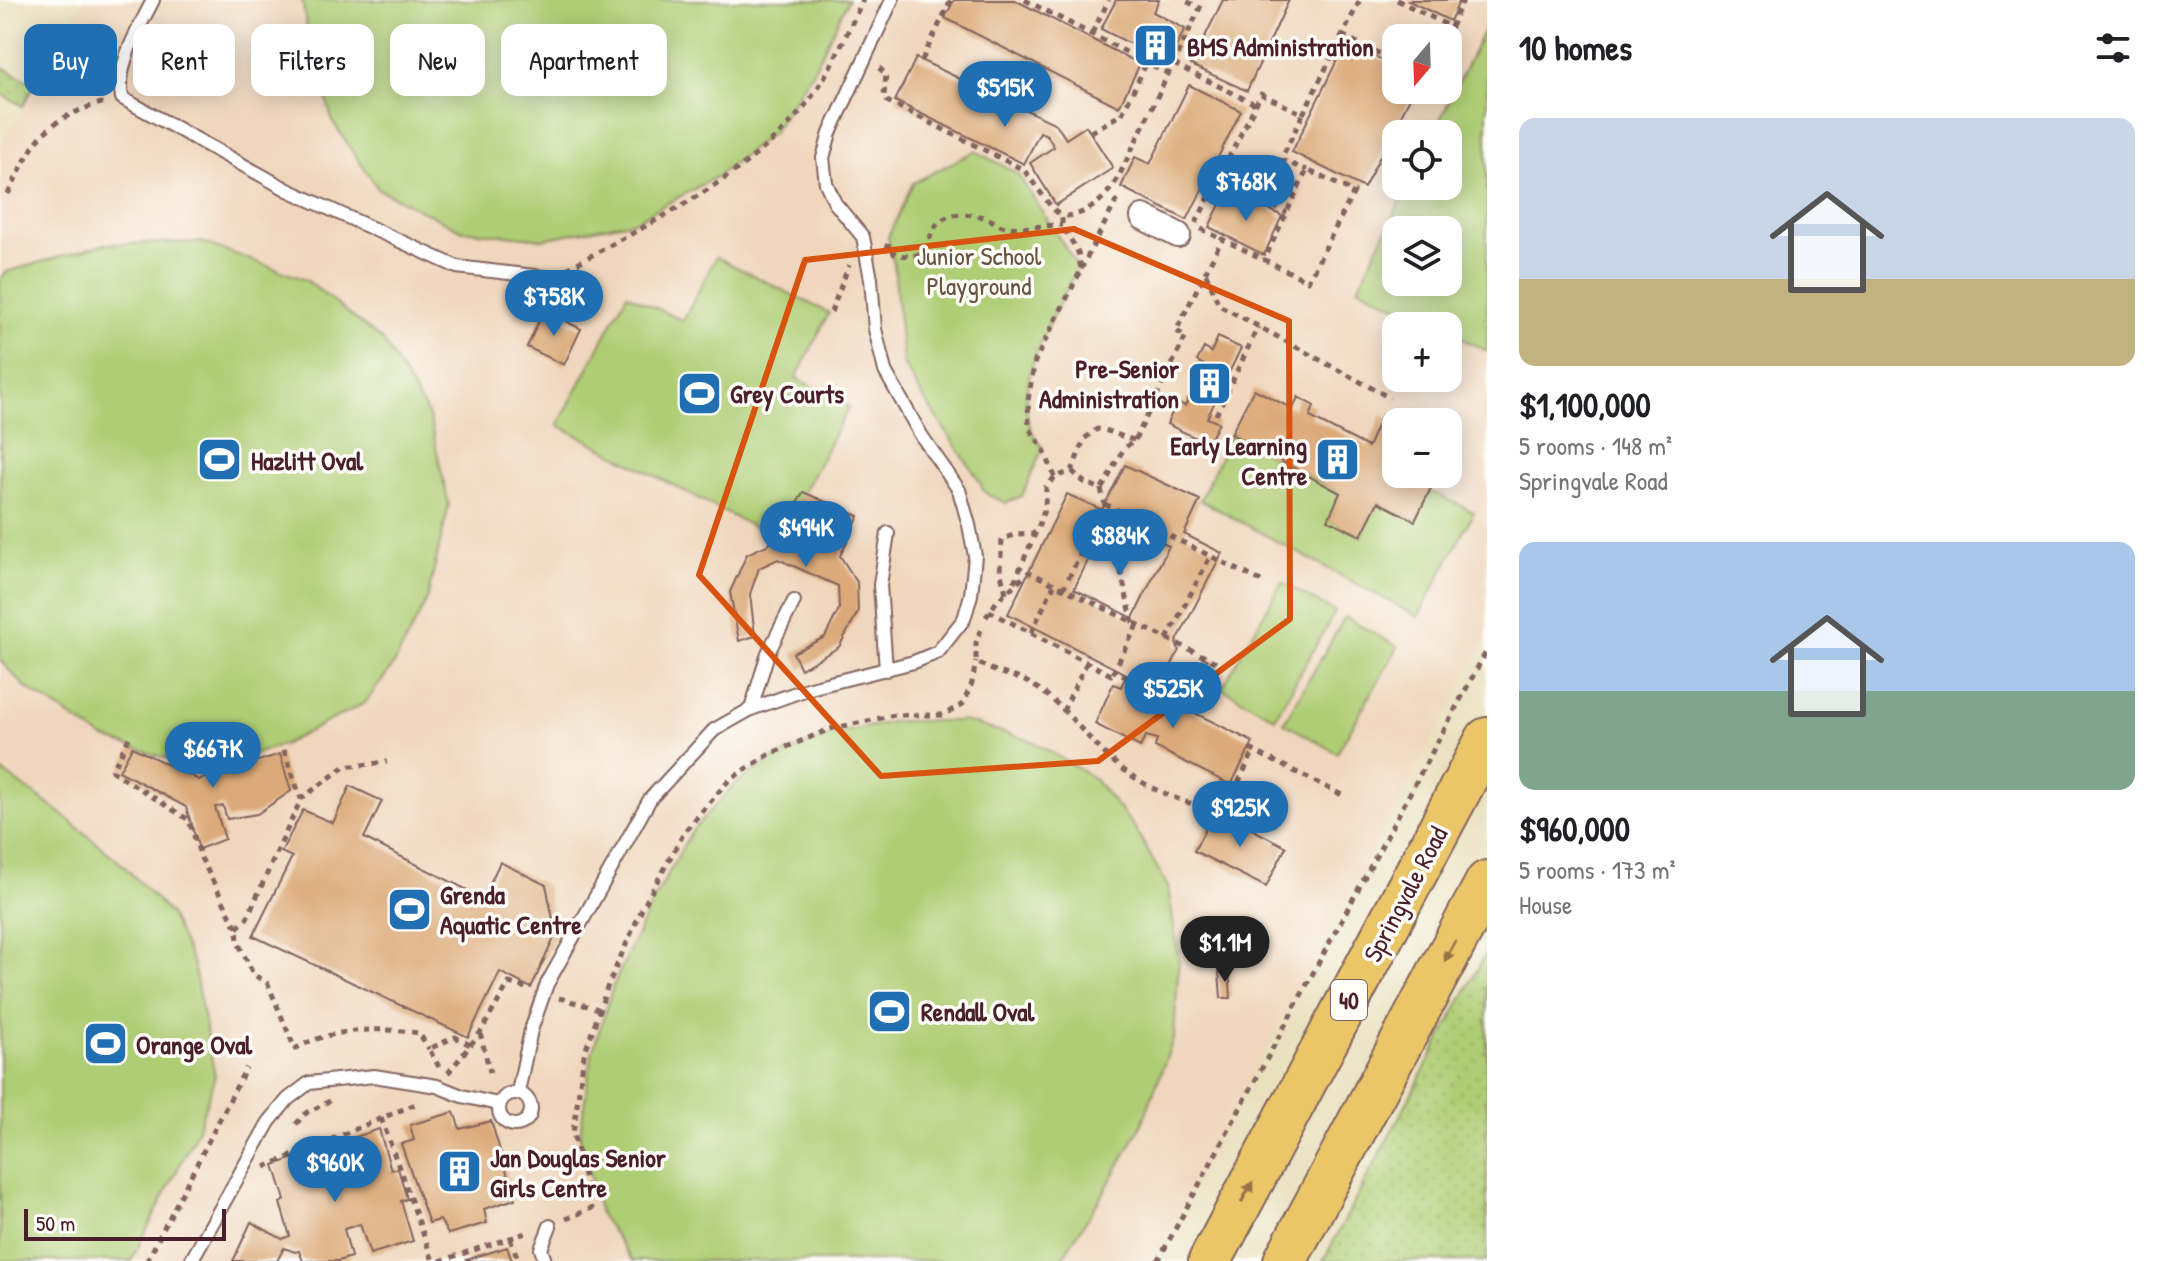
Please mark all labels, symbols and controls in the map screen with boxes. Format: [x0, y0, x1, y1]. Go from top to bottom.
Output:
building icon: BMS Administration [1132, 22, 1180, 70]
chip: Buy [24, 24, 117, 96]
chip: Rent [133, 24, 235, 96]
chip: Filters [251, 24, 374, 96]
chip: New [390, 24, 485, 96]
chip: Apartment [501, 24, 667, 96]
north arrow [1382, 24, 1462, 104]
map controls [1382, 24, 1462, 488]
text: 10 homes [1519, 25, 1632, 71]
icon: filters [2091, 26, 2135, 70]
place label: BMS Administration [1187, 29, 1374, 64]
pin: $515K [949, 61, 1061, 129]
text: $515K [976, 69, 1034, 104]
button: locate [1382, 120, 1462, 200]
pin: $768K [1190, 155, 1302, 223]
text: $768K [1215, 163, 1277, 198]
icon: home [1755, 170, 1899, 314]
button: layers [1382, 216, 1462, 296]
park label: Junior School Playground [917, 238, 1042, 303]
pin: $758K [498, 270, 610, 338]
text: $758K [523, 278, 585, 313]
button: + [1382, 312, 1462, 392]
place label: Pre-Senior Administration [1039, 351, 1180, 416]
building icon: Pre-Senior Administration [1186, 359, 1234, 407]
sports icon: Grey Courts [675, 369, 723, 417]
place label: Grey Courts [730, 376, 844, 412]
text: $1,100,000 [1519, 382, 1651, 428]
button: − [1382, 408, 1462, 488]
place label: Early Learning Centre [1170, 428, 1308, 493]
text: 5 rooms · 148 m² [1519, 428, 1672, 463]
sports icon: Hazlitt Oval [196, 436, 244, 484]
building icon: Early Learning Centre [1314, 436, 1362, 484]
place label: Hazlitt Oval [251, 443, 364, 478]
text: Springvale Road [1519, 463, 1668, 498]
pin: $494K [750, 501, 862, 569]
text: $494K [778, 509, 834, 544]
pin: $884K [1064, 509, 1176, 577]
text: $884K [1090, 517, 1150, 552]
icon: home [1755, 594, 1899, 738]
pin: $525K [1117, 662, 1229, 730]
text: $525K [1143, 670, 1203, 705]
pin: $667K [157, 722, 269, 790]
text: $667K [183, 730, 243, 765]
pin: $925K [1184, 781, 1296, 849]
text: $925K [1210, 789, 1270, 824]
text: $960,000 [1519, 806, 1630, 852]
street label: Springvale Road [1355, 820, 1455, 968]
text: 5 rooms · 173 m² [1519, 852, 1675, 887]
place label: Grenda Aquatic Centre [440, 877, 582, 943]
sports icon: Grenda Aquatic Centre [385, 885, 433, 933]
text: House [1519, 887, 1572, 922]
pin: $1.1M [1169, 916, 1281, 984]
text: $1.1M [1198, 924, 1252, 959]
one-way arrow [1444, 940, 1458, 962]
road number: 40 [1331, 980, 1367, 1020]
sports icon: Rendall Oval [866, 987, 914, 1035]
place label: Rendall Oval [921, 994, 1035, 1029]
sports icon: Orange Oval [81, 1020, 129, 1068]
place label: Orange Oval [136, 1027, 253, 1063]
pin: $960K [279, 1136, 391, 1204]
place label: Jan Douglas Senior Girls Centre [490, 1140, 667, 1205]
text: $960K [306, 1144, 364, 1179]
building icon: Jan Douglas Senior Girls Centre [435, 1148, 483, 1196]
one-way arrow [1239, 1181, 1253, 1203]
scale bar [24, 1205, 226, 1241]
text: 50 m [36, 1208, 75, 1238]

